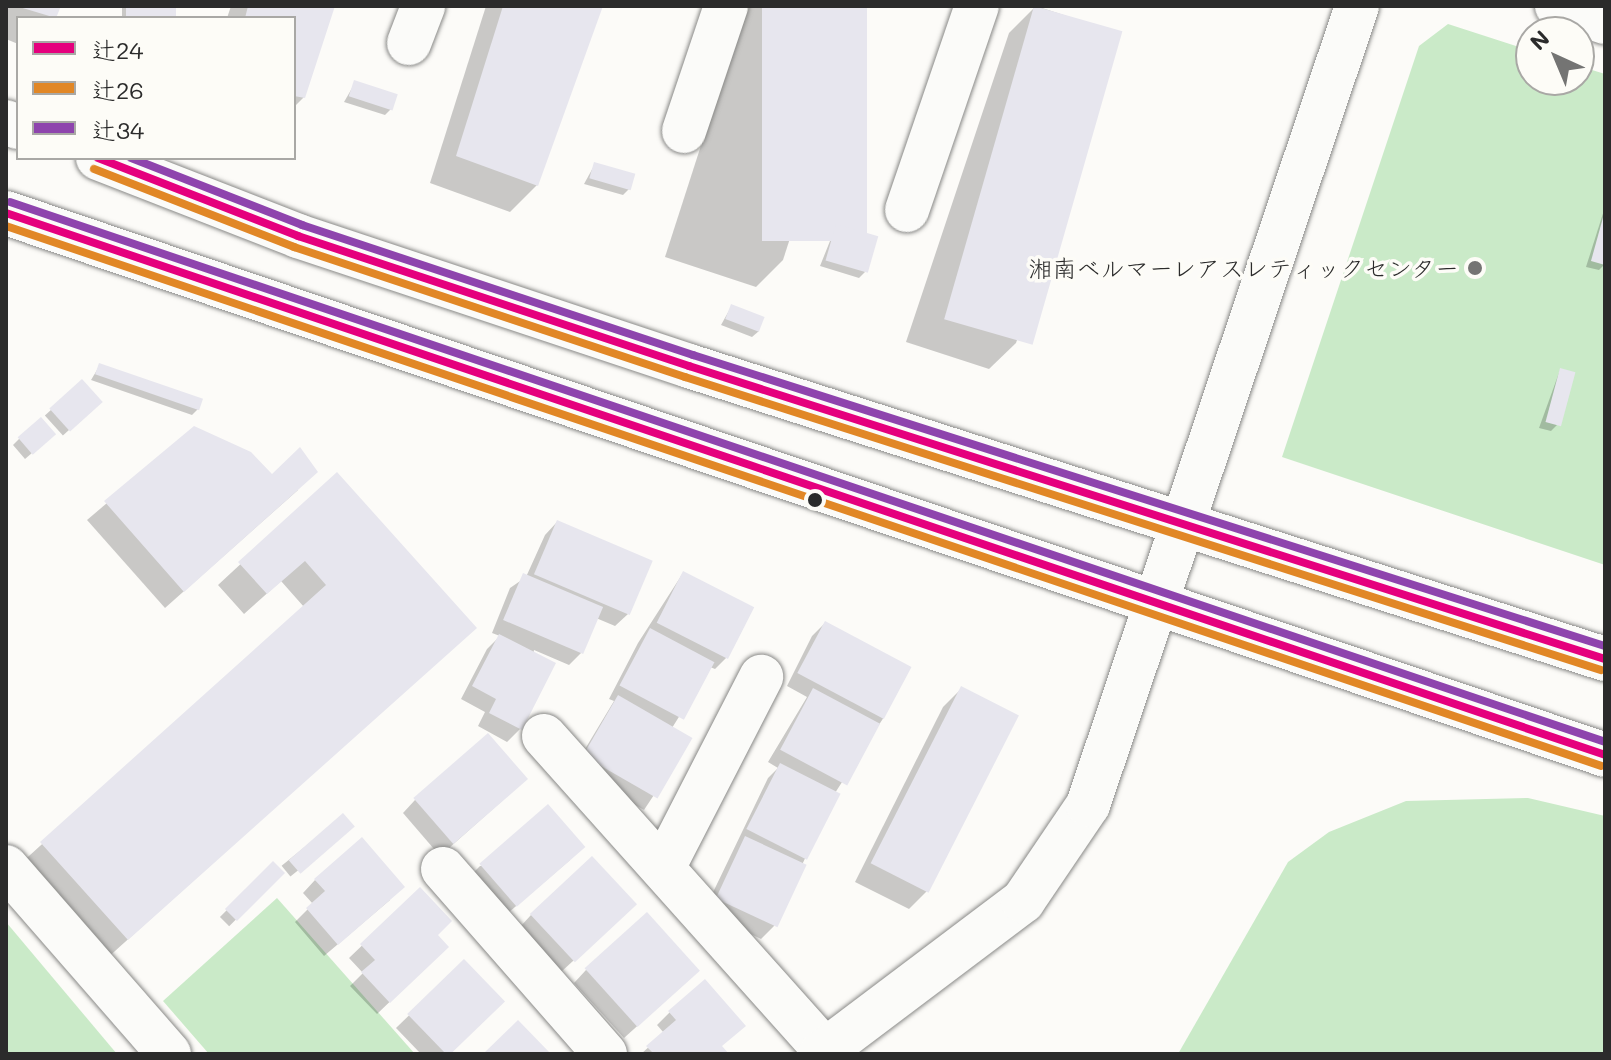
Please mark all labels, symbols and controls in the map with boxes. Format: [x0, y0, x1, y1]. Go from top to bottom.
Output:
legend [16, 16, 296, 160]
north arrow [1515, 16, 1595, 96]
text: N [1523, 24, 1555, 56]
text: 辻24 [92, 34, 143, 65]
text: 辻26 [92, 74, 144, 105]
text: 辻34 [92, 114, 144, 145]
place label: 湘南ベルマーレアスレティックセンター [1027, 254, 1459, 282]
marker: 湘南ベルマーレアスレティックセンター [1466, 259, 1484, 277]
unlabelled marker [807, 492, 823, 508]

